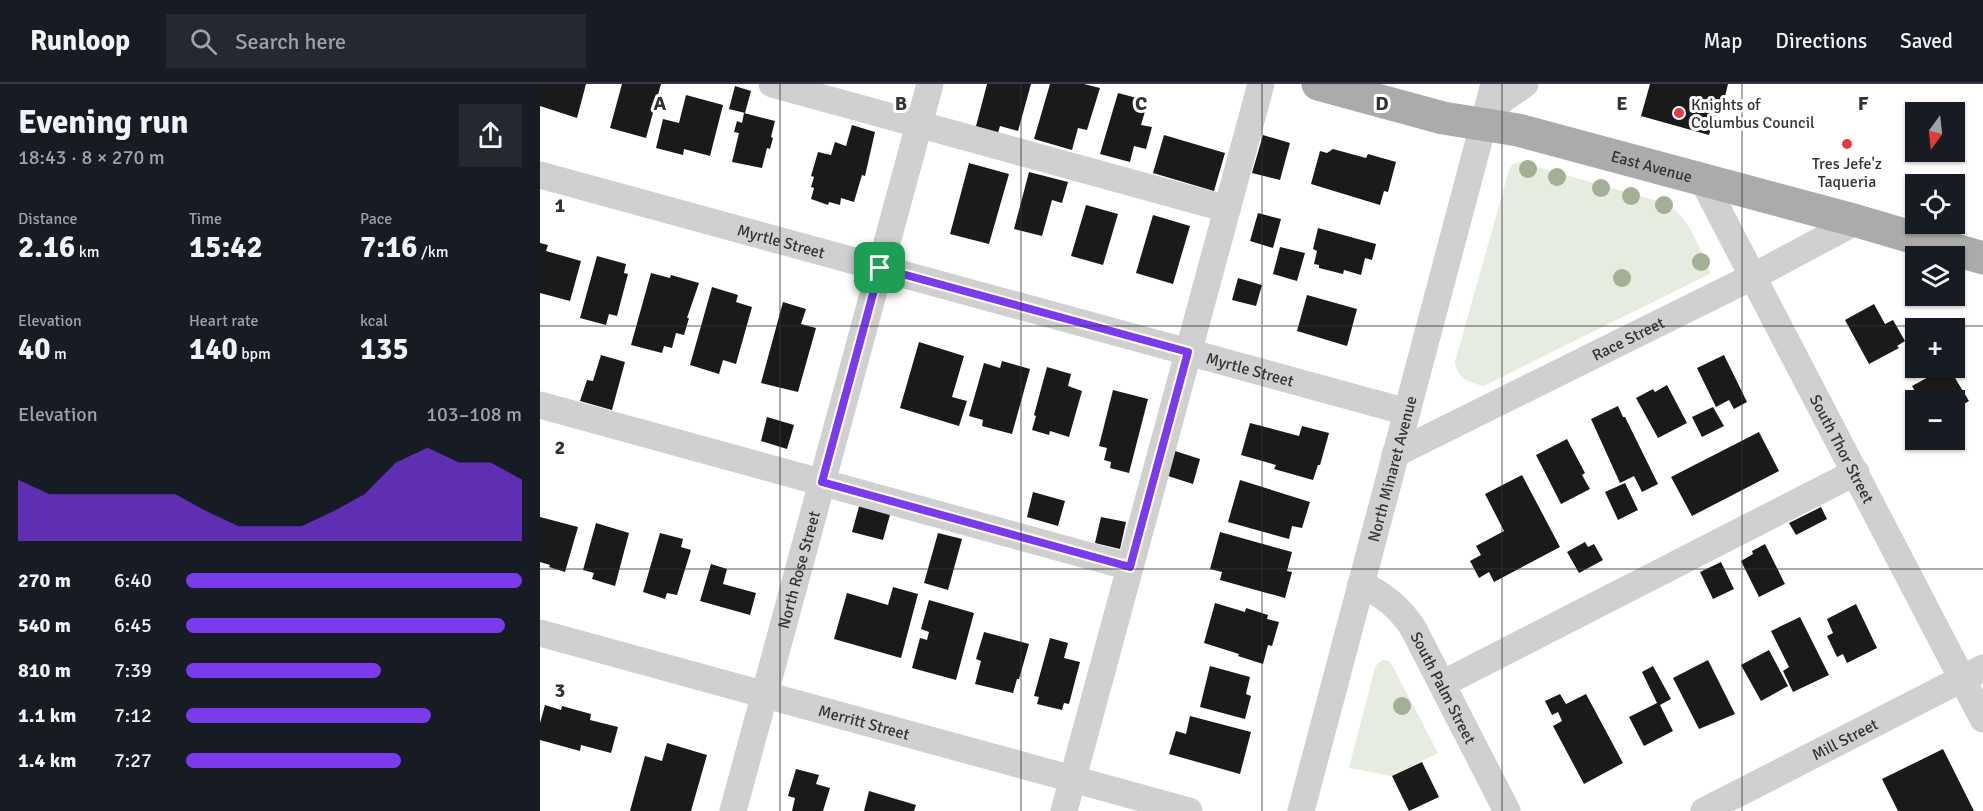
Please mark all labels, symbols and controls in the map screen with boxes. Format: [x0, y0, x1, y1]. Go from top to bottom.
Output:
search box [166, 14, 586, 68]
text: Runloop [30, 24, 130, 58]
icon: search [187, 25, 220, 58]
text: Search here [235, 28, 346, 55]
text: Map [1704, 28, 1742, 54]
text: Directions [1775, 28, 1867, 54]
text: Saved [1900, 28, 1953, 54]
text: A [654, 91, 667, 116]
text: B [895, 91, 907, 116]
text: C [1135, 91, 1147, 116]
text: D [1375, 91, 1389, 116]
text: E [1616, 91, 1628, 116]
text: F [1858, 91, 1869, 116]
place label: Knights of Columbus Council [1691, 95, 1815, 133]
text: Evening run [18, 102, 188, 143]
north arrow [1905, 102, 1965, 162]
map controls [1905, 102, 1965, 450]
button: share [459, 104, 522, 167]
marker: Knights of Columbus Council [1672, 106, 1686, 120]
marker: Tres Jefe'z Taqueria [1840, 137, 1854, 151]
text: 18:43 · 8 × 270 m [18, 145, 165, 170]
street label: East Avenue [1609, 146, 1694, 187]
place label: Tres Jefe'z Taqueria [1812, 154, 1882, 192]
button: locate [1905, 174, 1965, 234]
text: 1 [555, 193, 566, 218]
text: Distance [18, 209, 78, 229]
text: Time [189, 209, 222, 229]
text: Pace [360, 209, 392, 229]
street label: Myrtle Street [735, 220, 827, 264]
text: 2.16 [18, 229, 75, 266]
text: 15:42 [189, 229, 263, 266]
text: 7:16 [360, 229, 417, 266]
text: km [75, 242, 100, 262]
text: /km [417, 242, 449, 262]
pin [854, 242, 905, 293]
button: layers [1905, 246, 1965, 306]
icon: arrive [863, 251, 896, 284]
text: Elevation [18, 311, 82, 331]
text: Heart rate [189, 311, 258, 331]
text: kcal [360, 311, 388, 331]
street label: Race Street [1589, 313, 1668, 366]
button: + [1905, 318, 1965, 378]
text: 40 [18, 331, 50, 368]
text: 140 [189, 331, 238, 368]
text: 135 [360, 331, 409, 368]
text: m [50, 344, 67, 364]
text: bpm [238, 344, 271, 364]
street label: Myrtle Street [1204, 349, 1296, 392]
button: − [1905, 390, 1965, 450]
street label: South Thor Street [1805, 391, 1878, 507]
street label: North Minaret Avenue [1364, 394, 1422, 544]
text: Elevation [18, 402, 98, 427]
text: 103–108 m [426, 402, 522, 427]
text: 2 [555, 435, 565, 460]
street label: North Rose Street [774, 508, 825, 631]
text: 270 m [18, 568, 71, 593]
text: 6:40 [114, 568, 152, 593]
text: 540 m [18, 613, 71, 638]
text: 6:45 [114, 613, 152, 638]
street label: South Palm Street [1406, 629, 1480, 748]
text: 810 m [18, 658, 71, 683]
text: 7:39 [114, 658, 152, 683]
text: 3 [555, 678, 565, 703]
street label: Merritt Street [816, 701, 912, 745]
text: 1.1 km [18, 703, 76, 728]
text: 7:12 [114, 703, 152, 728]
street label: Mill Street [1809, 714, 1882, 765]
text: 1.4 km [18, 748, 76, 773]
text: 7:27 [114, 748, 152, 773]

